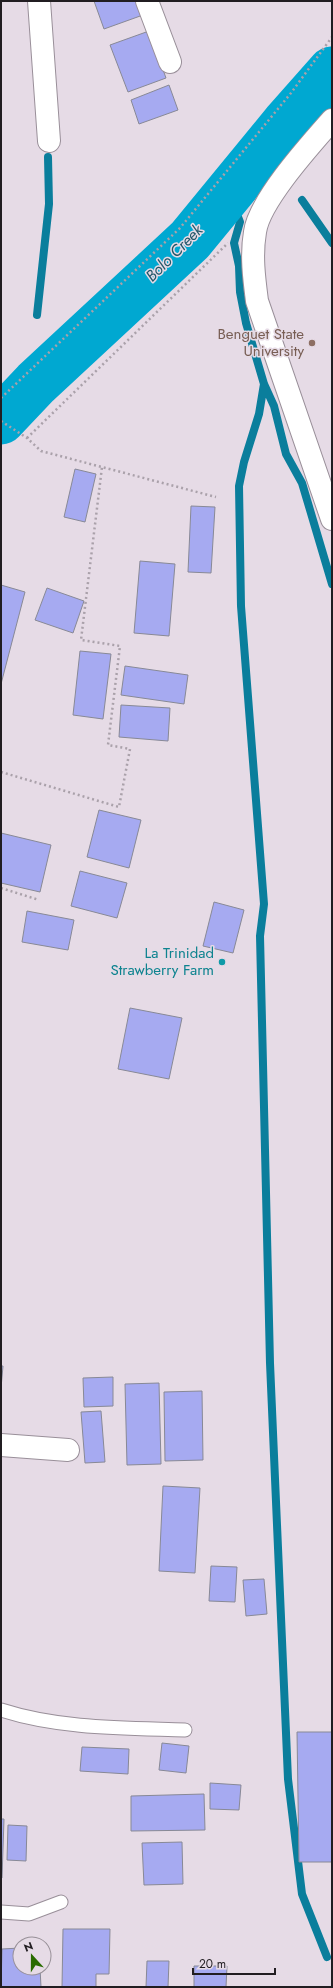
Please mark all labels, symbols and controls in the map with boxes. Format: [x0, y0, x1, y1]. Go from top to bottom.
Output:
water label: Bolo Creek [140, 218, 209, 287]
place label: Benguet State University [217, 323, 304, 362]
marker: Benguet State University [307, 338, 317, 348]
place label: La Trinidad Strawberry Farm [110, 942, 214, 981]
marker: La Trinidad Strawberry Farm [217, 957, 227, 967]
north arrow [12, 1936, 52, 1976]
text: N [21, 1938, 35, 1956]
scale bar [193, 1950, 275, 1976]
text: 20 m [199, 1955, 226, 1973]

